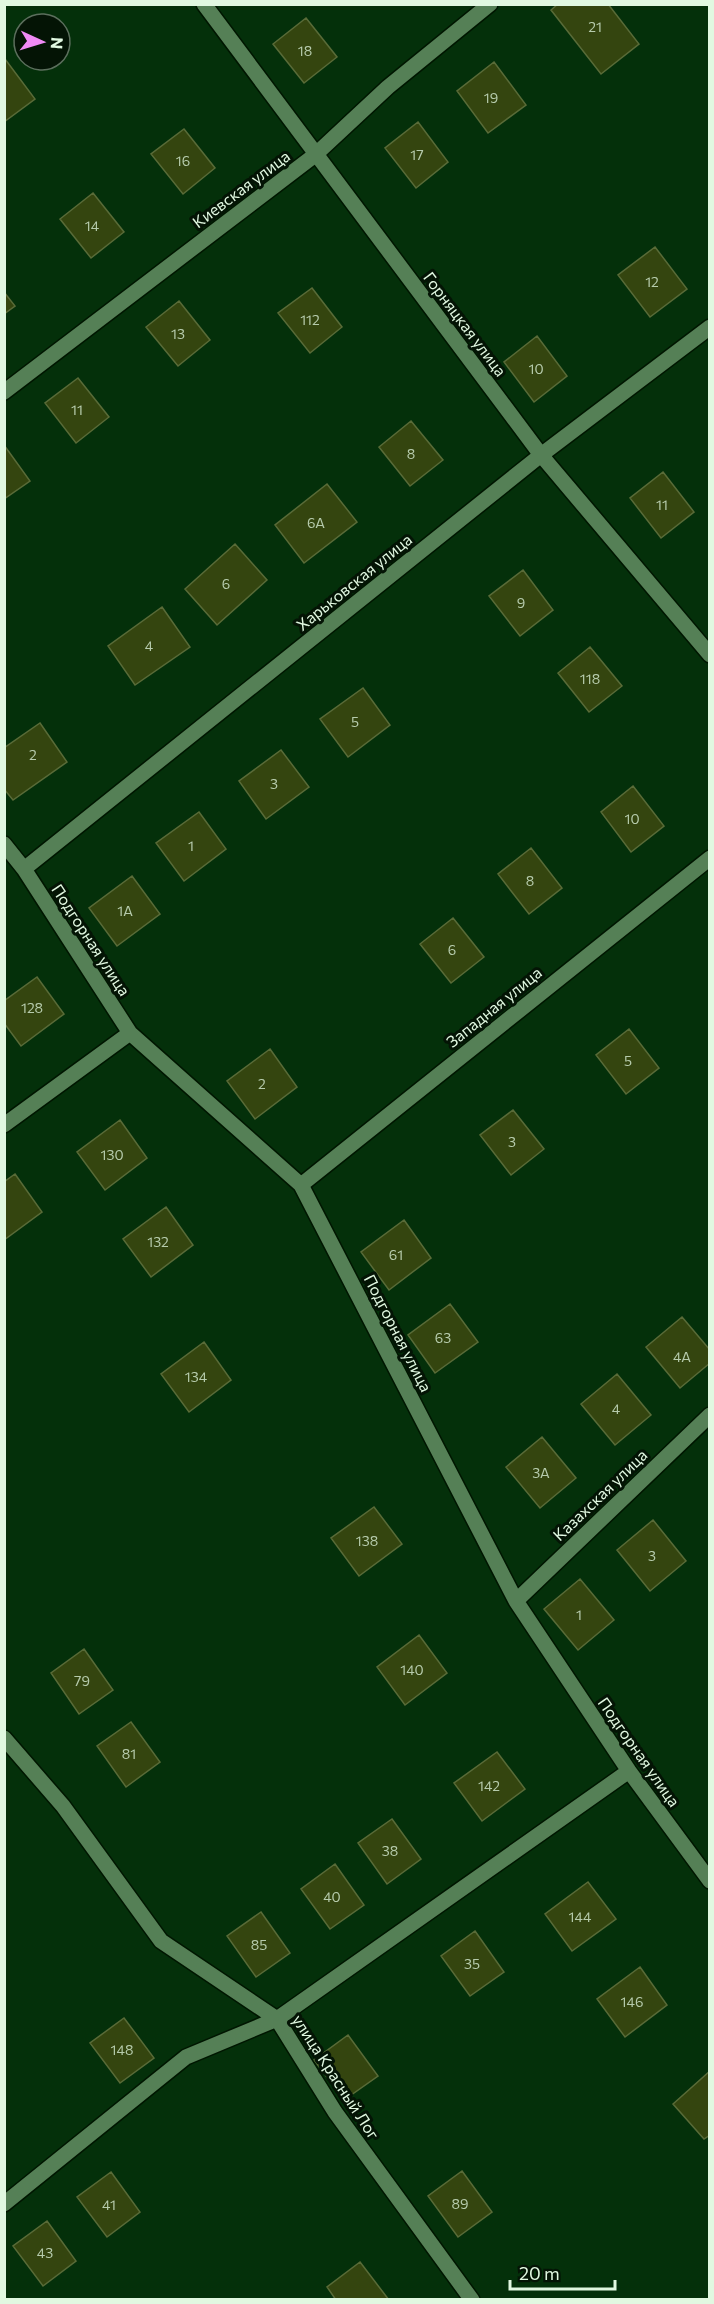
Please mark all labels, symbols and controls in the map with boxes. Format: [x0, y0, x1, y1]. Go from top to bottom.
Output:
north arrow [12, 12, 72, 72]
house number: 21 [588, 18, 602, 35]
text: N [48, 36, 67, 50]
house number: 18 [298, 42, 312, 59]
house number: 19 [484, 89, 498, 106]
street label: Киевская улица [188, 146, 293, 231]
house number: 17 [410, 146, 424, 163]
house number: 16 [176, 152, 190, 169]
house number: 14 [85, 217, 100, 234]
street label: Горняцкая улица [420, 268, 511, 380]
house number: 12 [645, 273, 659, 290]
house number: 112 [300, 311, 320, 328]
house number: 13 [171, 325, 185, 342]
house number: 10 [528, 360, 544, 377]
house number: 11 [71, 401, 83, 418]
house number: 8 [407, 445, 415, 462]
house number: 11 [656, 496, 668, 513]
house number: 6А [307, 514, 325, 531]
street label: Харьковская улица [292, 529, 415, 634]
house number: 6 [222, 575, 230, 592]
house number: 9 [517, 594, 525, 611]
house number: 4 [145, 637, 154, 654]
house number: 118 [580, 670, 600, 687]
house number: 5 [351, 713, 359, 730]
house number: 2 [29, 746, 37, 763]
house number: 3 [270, 775, 278, 792]
house number: 10 [624, 810, 640, 827]
house number: 1 [188, 837, 194, 854]
house number: 8 [526, 872, 534, 889]
street label: Подгорная улица [48, 880, 135, 999]
house number: 1А [117, 902, 133, 919]
house number: 6 [448, 941, 456, 958]
street label: Западная улица [442, 962, 545, 1051]
house number: 128 [21, 999, 43, 1016]
house number: 5 [624, 1052, 632, 1069]
house number: 2 [258, 1075, 266, 1092]
house number: 3 [508, 1133, 516, 1150]
house number: 130 [100, 1146, 124, 1163]
house number: 132 [147, 1233, 169, 1250]
house number: 61 [389, 1246, 403, 1263]
street label: Подгорная улица [361, 1271, 436, 1395]
house number: 63 [435, 1329, 451, 1346]
house number: 4А [673, 1348, 691, 1365]
house number: 134 [185, 1368, 208, 1385]
house number: 4 [612, 1400, 621, 1417]
street label: Казахская улица [549, 1445, 651, 1544]
house number: 3А [532, 1464, 550, 1481]
house number: 138 [356, 1532, 378, 1549]
house number: 3 [648, 1547, 656, 1564]
house number: 1 [576, 1606, 582, 1623]
house number: 140 [400, 1661, 424, 1678]
house number: 79 [74, 1672, 90, 1689]
street label: Подгорная улица [595, 1693, 684, 1810]
house number: 81 [122, 1745, 136, 1762]
house number: 142 [478, 1777, 500, 1794]
house number: 38 [382, 1842, 398, 1859]
house number: 40 [323, 1888, 341, 1905]
house number: 144 [569, 1908, 592, 1925]
house number: 85 [251, 1936, 267, 1953]
house number: 35 [464, 1955, 480, 1972]
house number: 146 [621, 1993, 643, 2010]
street label: улица Красный Лог [289, 2011, 384, 2143]
house number: 148 [111, 2041, 133, 2058]
house number: 89 [452, 2195, 469, 2212]
house number: 41 [102, 2196, 116, 2213]
house number: 43 [37, 2244, 53, 2261]
scale bar [510, 2253, 615, 2291]
text: 20 m [519, 2262, 560, 2284]

